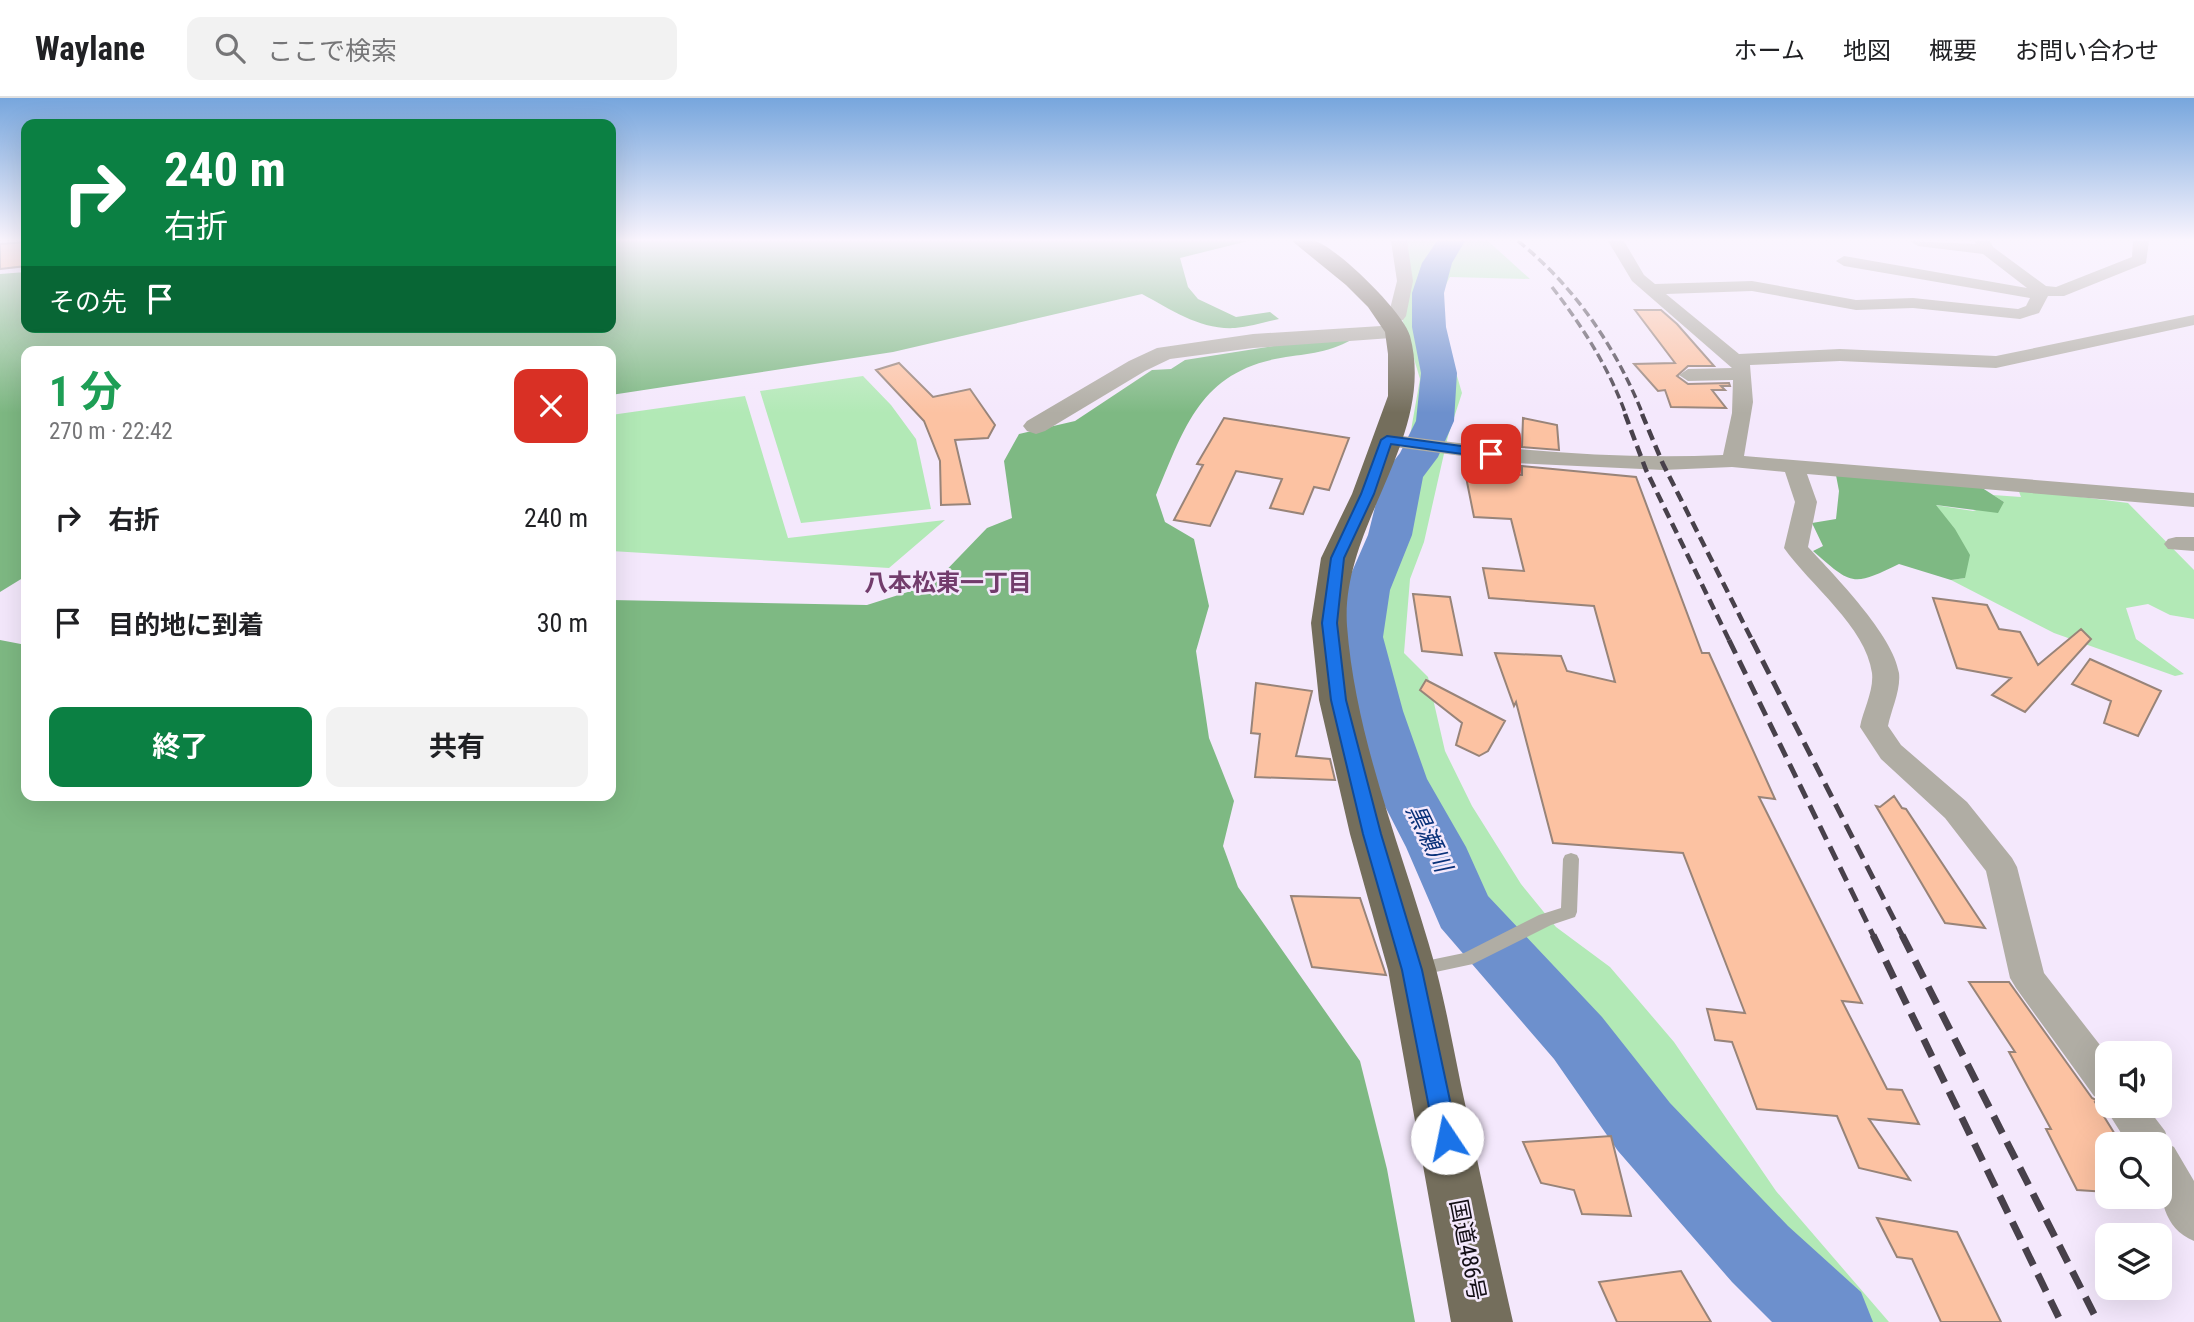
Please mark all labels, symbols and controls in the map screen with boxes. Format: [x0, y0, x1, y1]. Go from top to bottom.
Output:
search box [187, 17, 677, 80]
text: Waylane [35, 29, 145, 68]
icon: search [211, 29, 249, 67]
text: ここで検索 [267, 36, 397, 66]
text: ホーム [1734, 37, 1805, 65]
text: 地図 [1843, 37, 1891, 65]
text: 概要 [1929, 37, 1977, 65]
text: お問い合わせ [2015, 37, 2159, 65]
text: 240 m [164, 141, 286, 198]
icon: right [49, 147, 140, 238]
text: 右折 [164, 207, 228, 245]
icon: arrive [141, 280, 179, 318]
text: その先 [49, 287, 127, 317]
text: 1 分 [49, 367, 122, 416]
button: close [514, 369, 588, 443]
text: 270 m · 22:42 [49, 418, 173, 445]
pin [1461, 424, 1521, 484]
icon: arrive [1472, 435, 1510, 473]
icon: right [49, 499, 87, 537]
text: 240 m [524, 503, 588, 533]
text: 右折 [108, 505, 160, 535]
district label: 八本松東一丁目 [864, 569, 1032, 597]
icon: arrive [49, 604, 87, 642]
text: 30 m [537, 608, 588, 638]
text: 目的地に到着 [108, 610, 264, 640]
button: 終了 [49, 707, 312, 787]
button: 共有 [326, 707, 588, 787]
water label: 黒瀬川 [1401, 800, 1459, 879]
map controls [2095, 1041, 2172, 1300]
button: sound [2095, 1041, 2172, 1118]
position arrow [1410, 1101, 1484, 1175]
button: search [2095, 1132, 2172, 1209]
street label: 国道486号 [1444, 1197, 1491, 1303]
button: layers [2095, 1223, 2172, 1300]

